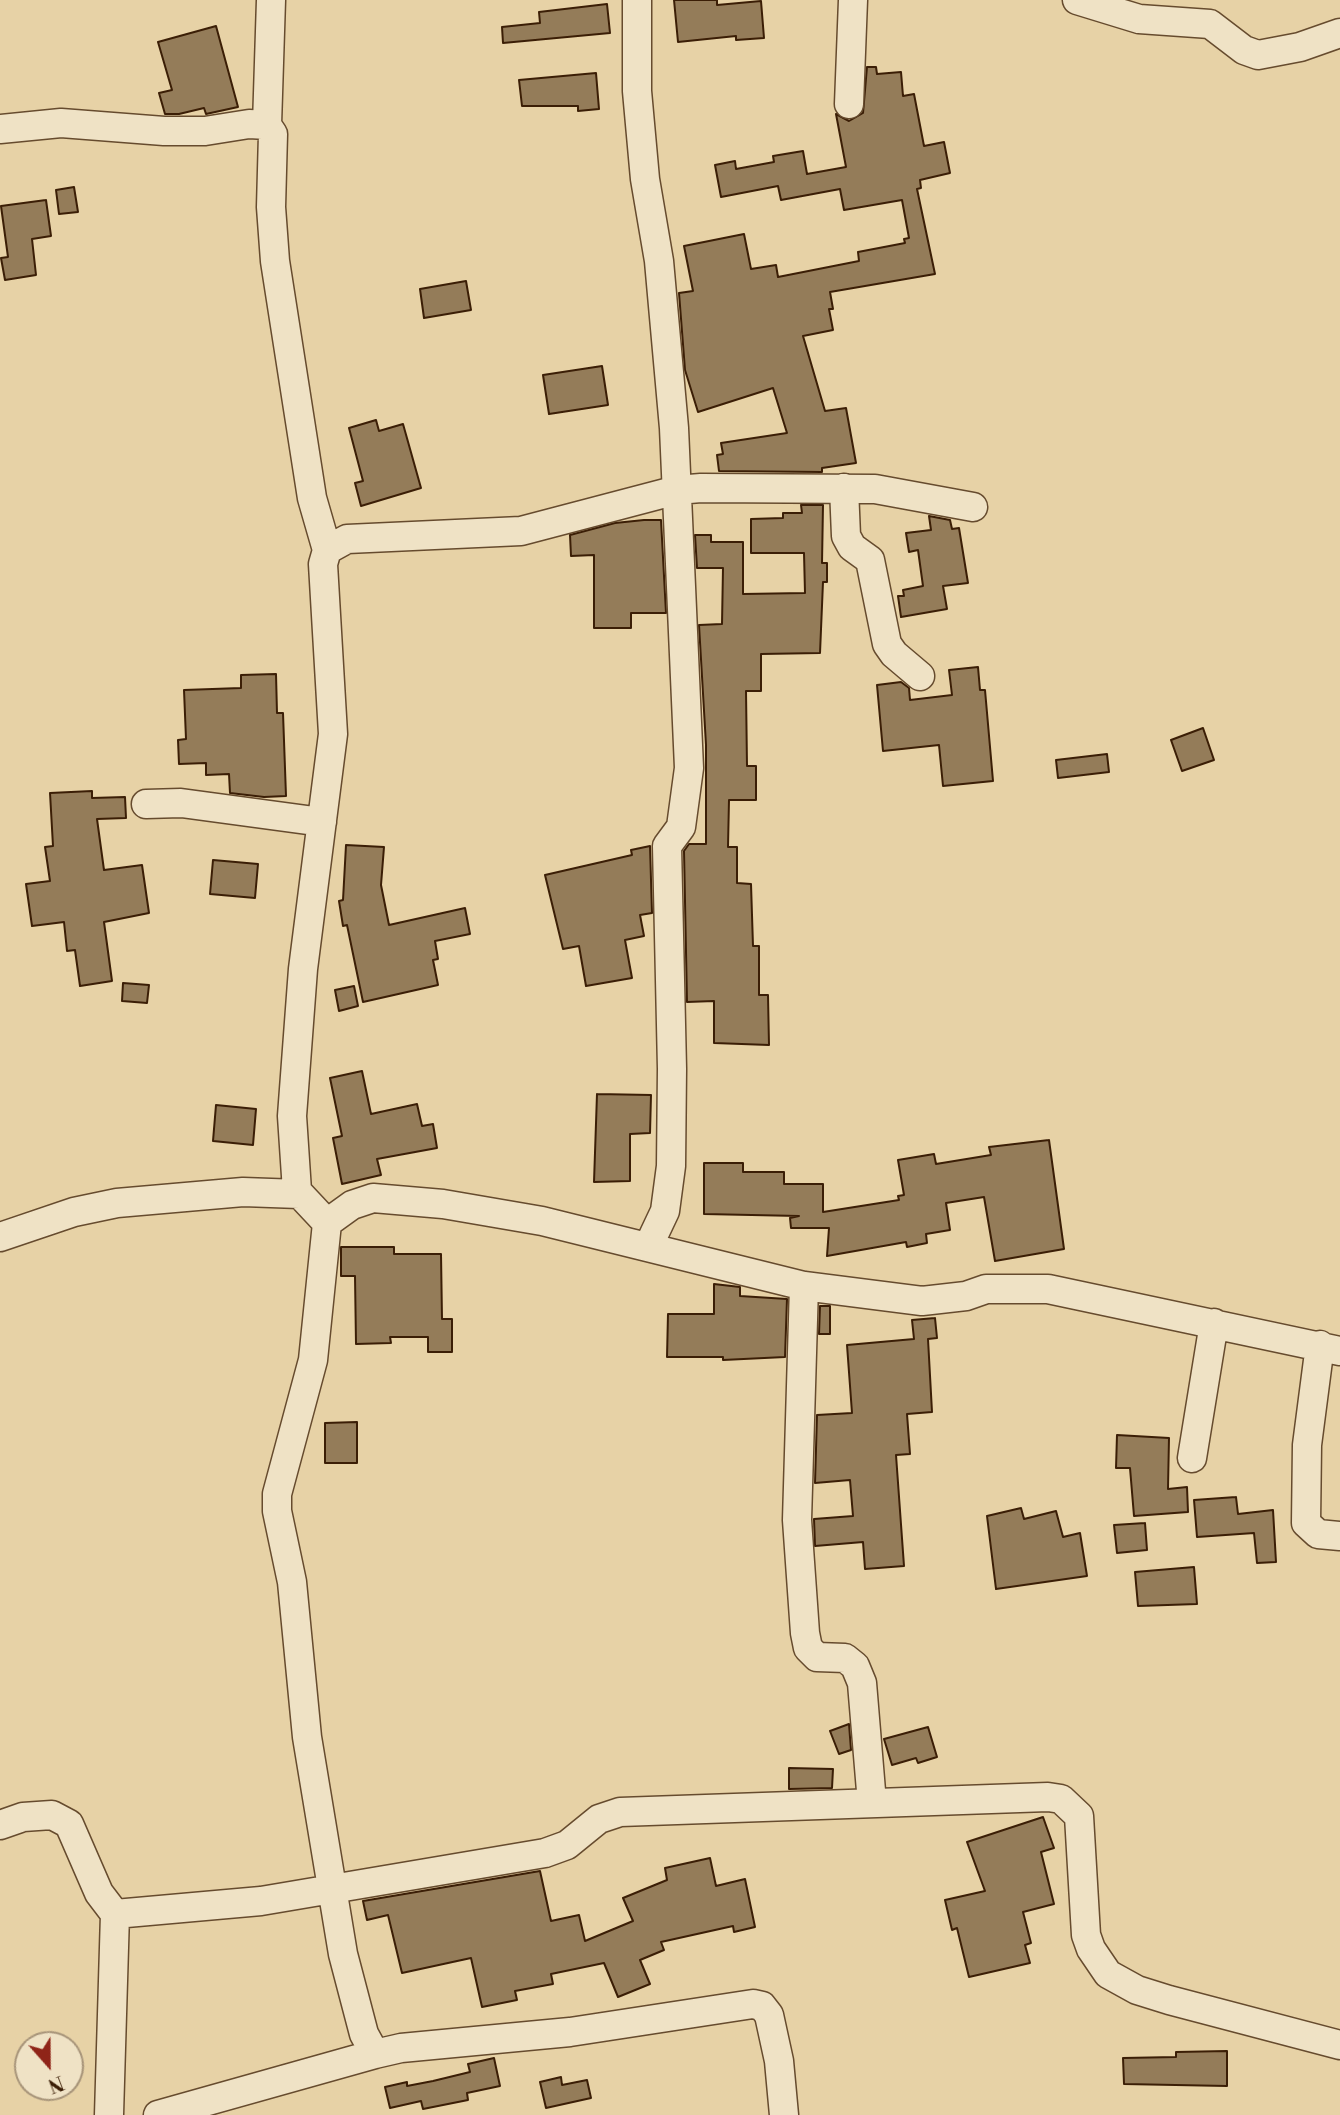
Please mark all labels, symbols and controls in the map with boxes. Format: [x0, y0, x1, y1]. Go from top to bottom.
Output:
north arrow [14, 2031, 84, 2101]
text: N [44, 2070, 67, 2098]

